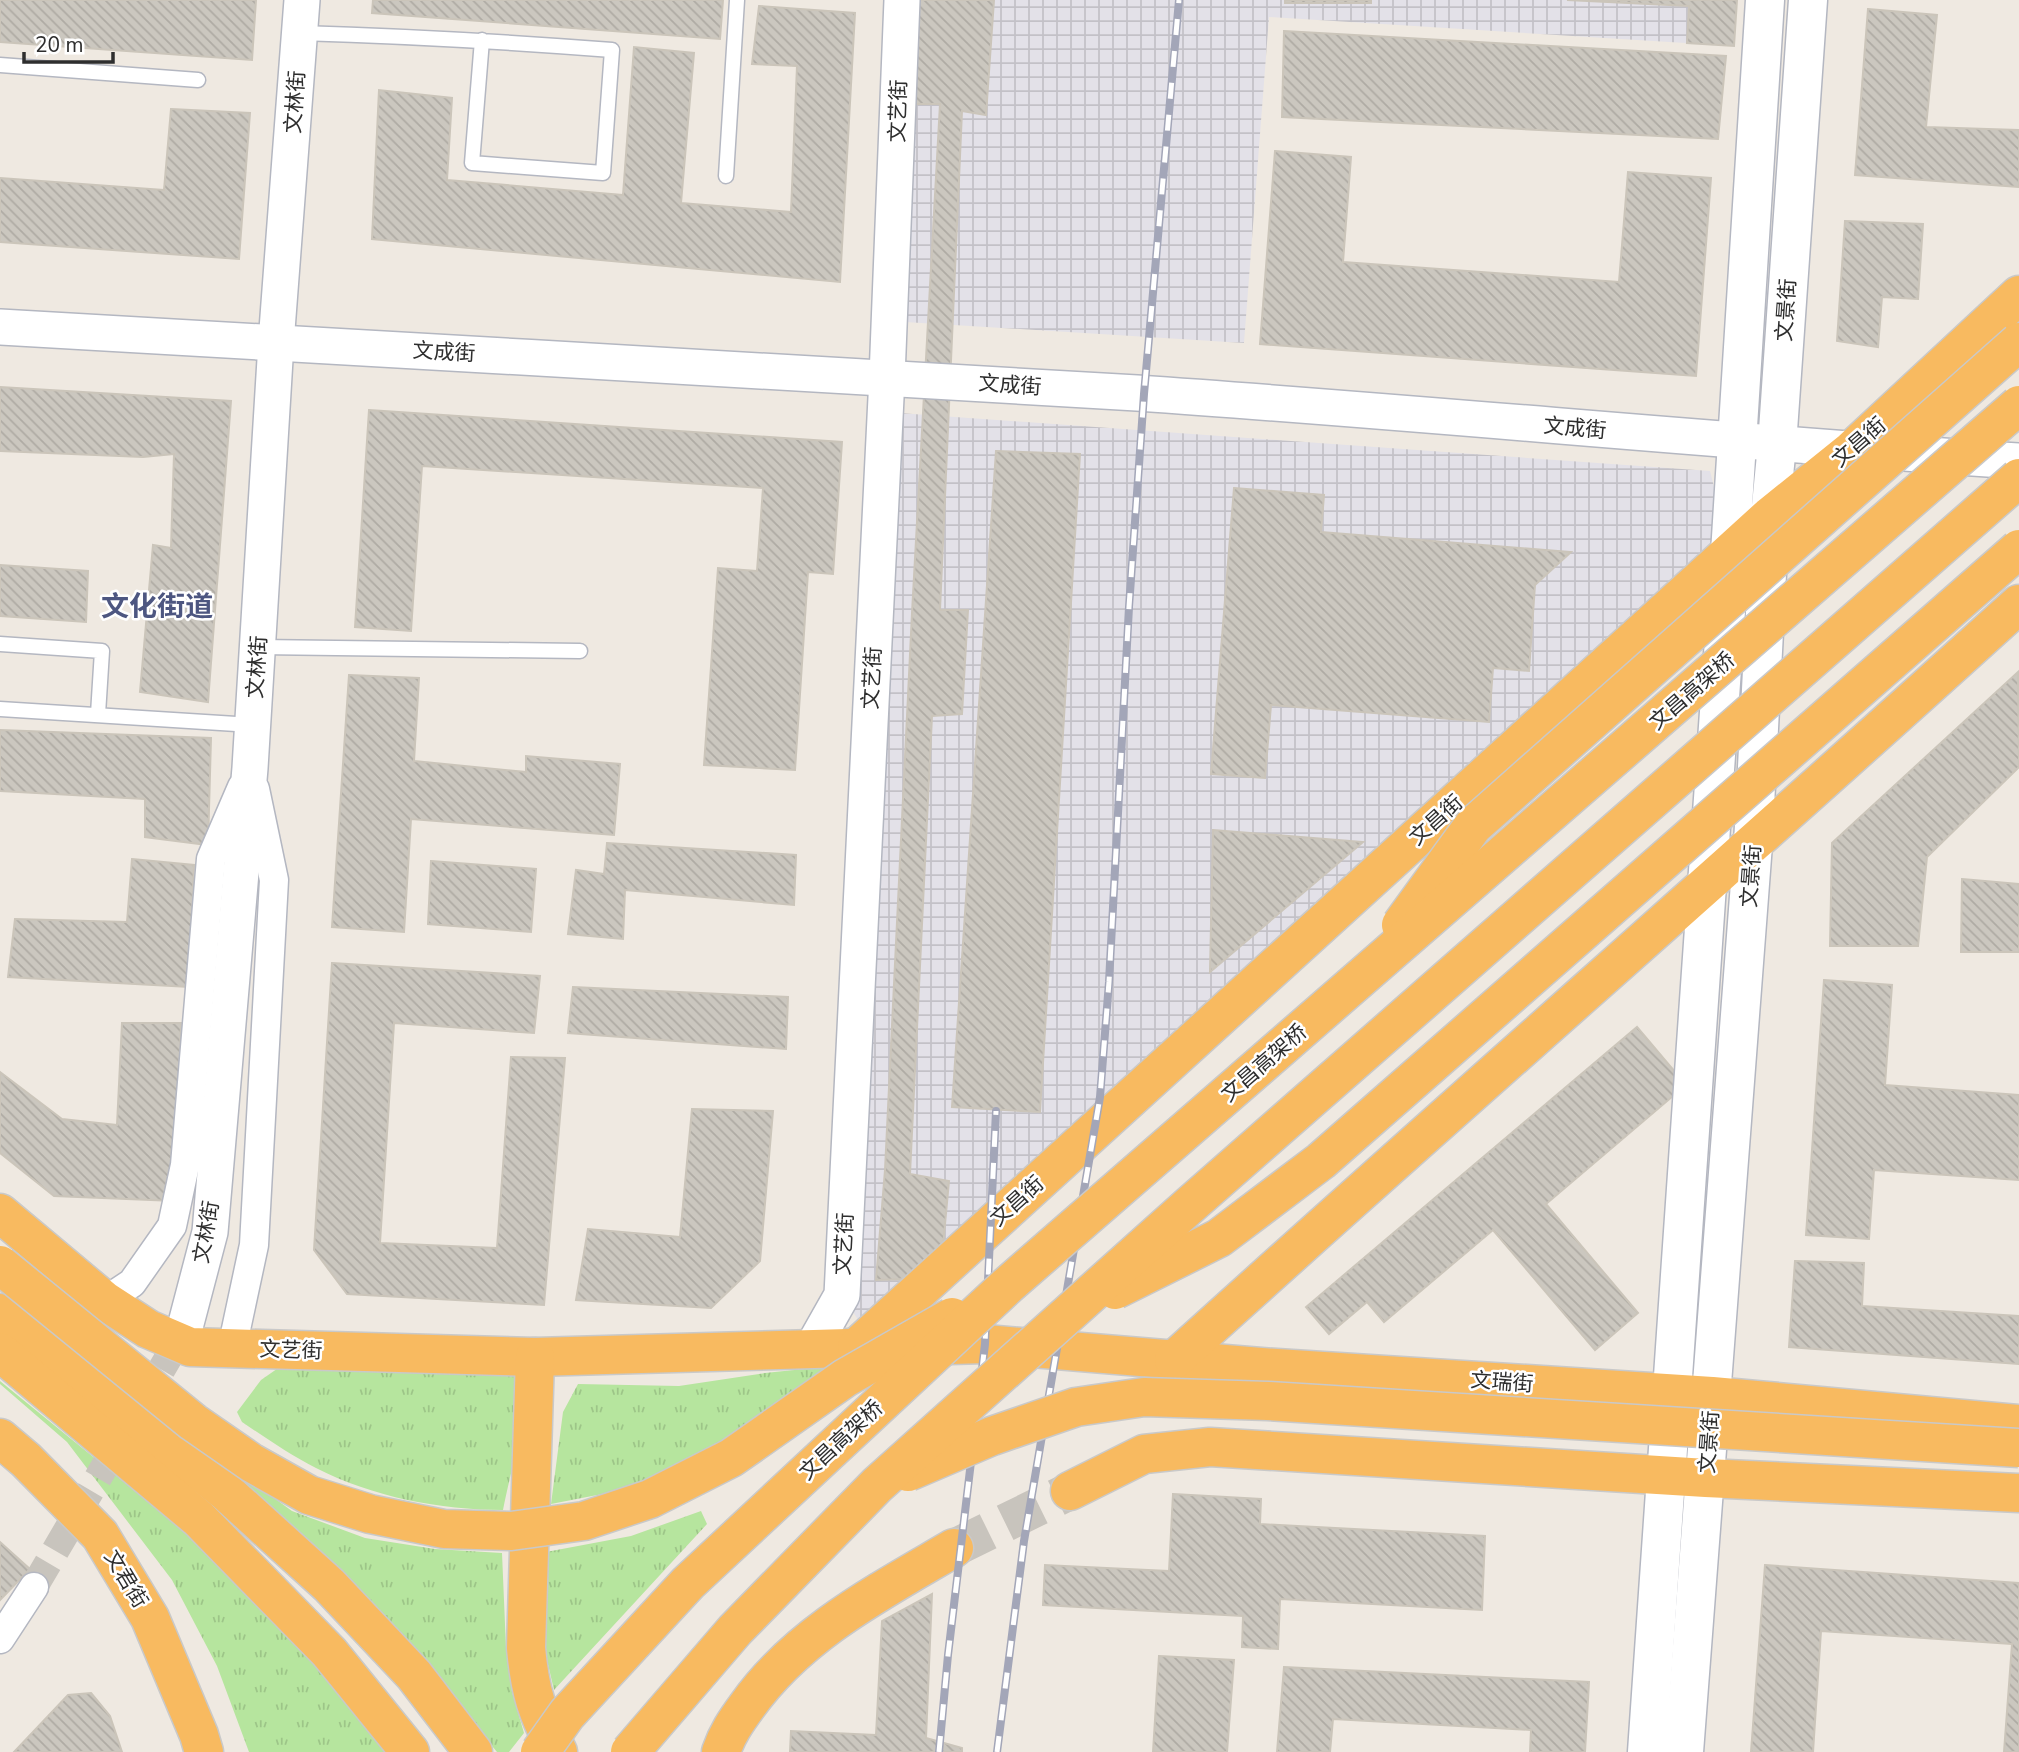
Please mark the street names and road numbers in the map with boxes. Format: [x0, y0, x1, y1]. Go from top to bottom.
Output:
street label: 文林街 [279, 70, 311, 134]
street label: 文艺街 [883, 79, 913, 143]
street label: 文景街 [1770, 278, 1802, 342]
street label: 文成街 [412, 336, 476, 368]
street label: 文成街 [978, 369, 1042, 401]
street label: 文成街 [1542, 411, 1608, 445]
street label: 文昌街 [1826, 411, 1892, 473]
street label: 文林街 [241, 635, 273, 699]
street label: 文艺街 [856, 646, 888, 710]
street label: 文昌高架桥 [1643, 646, 1741, 736]
street label: 文昌街 [1403, 789, 1469, 851]
street label: 文景街 [1735, 844, 1767, 908]
street label: 文昌高架桥 [1215, 1018, 1313, 1108]
street label: 文昌街 [984, 1170, 1050, 1232]
street label: 文林街 [187, 1199, 225, 1265]
street label: 文艺街 [828, 1212, 860, 1276]
street label: 文艺街 [259, 1335, 323, 1365]
street label: 文瑞街 [1470, 1366, 1534, 1398]
street label: 文昌高架桥 [793, 1394, 889, 1486]
street label: 文景街 [1693, 1410, 1725, 1474]
street label: 文君街 [98, 1545, 154, 1613]

